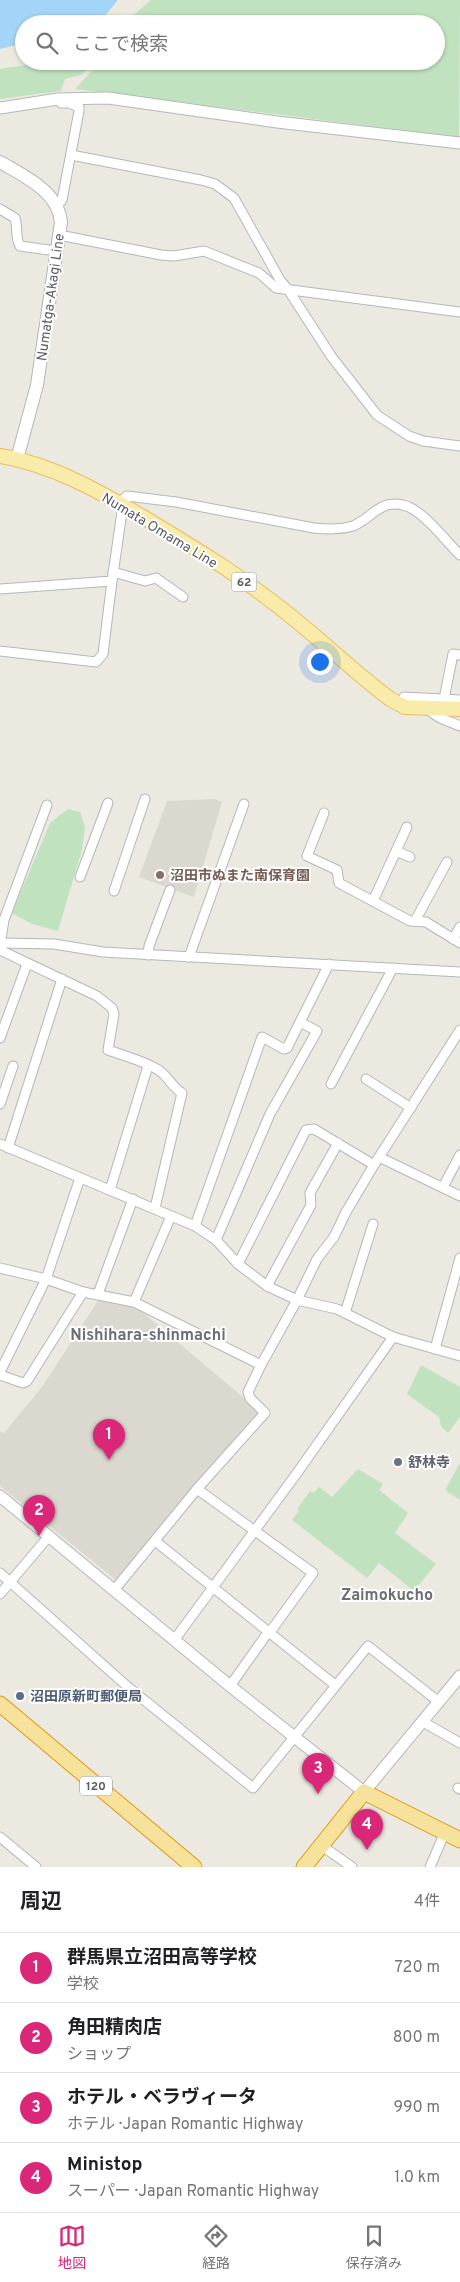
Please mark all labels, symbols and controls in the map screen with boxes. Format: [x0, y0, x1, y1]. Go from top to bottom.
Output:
search box [15, 15, 445, 70]
icon: search [33, 29, 61, 57]
text: ここで検索 [73, 33, 168, 57]
street label: Numatga-Akagi Line [34, 232, 69, 362]
street label: Numata Omama Line [98, 490, 220, 573]
road number: 62 [232, 572, 256, 592]
your location [307, 649, 333, 675]
place label: 沼田市ぬまた南保育園 [170, 868, 310, 885]
marker: 沼田市ぬまた南保育園 [154, 869, 166, 881]
district label: Nishihara-shinmachi [70, 1326, 226, 1346]
pin: 1 [93, 1419, 125, 1460]
place label: 舒林寺 [408, 1455, 450, 1472]
marker: 舒林寺 [392, 1456, 404, 1468]
pin: 2 [23, 1495, 55, 1536]
district label: Zaimokucho [341, 1586, 433, 1606]
place label: 沼田原新町郵便局 [30, 1689, 142, 1706]
marker: 沼田原新町郵便局 [14, 1690, 26, 1702]
pin: 3 [302, 1753, 334, 1794]
road number: 120 [80, 1776, 112, 1795]
pin: 4 [351, 1809, 383, 1850]
text: 周辺 [20, 1889, 62, 1916]
text: 4件 [414, 1892, 440, 1912]
text: 群馬県立沼田高等学校 [67, 1946, 257, 1970]
text: 1 [33, 1958, 39, 1978]
text: 720 m [395, 1958, 440, 1978]
text: 学校 [67, 1975, 99, 1995]
text: 角田精肉店 [67, 2016, 162, 2040]
text: 2 [31, 2028, 41, 2048]
text: 800 m [393, 2028, 440, 2048]
text: ショップ [67, 2045, 131, 2065]
text: ホテル・ベラヴィータ [67, 2086, 257, 2110]
text: 3 [31, 2098, 41, 2118]
text: 990 m [393, 2098, 440, 2118]
text: ホテル · Japan Romantic Highway [67, 2115, 303, 2135]
text: Ministop [67, 2153, 142, 2177]
text: 4 [31, 2168, 41, 2188]
text: 1.0 km [394, 2168, 440, 2188]
text: スーパー · Japan Romantic Highway [67, 2182, 319, 2202]
tab: 地図 [58, 2222, 86, 2273]
tab: 経路 [202, 2222, 230, 2273]
tab: 保存済み [346, 2222, 402, 2273]

